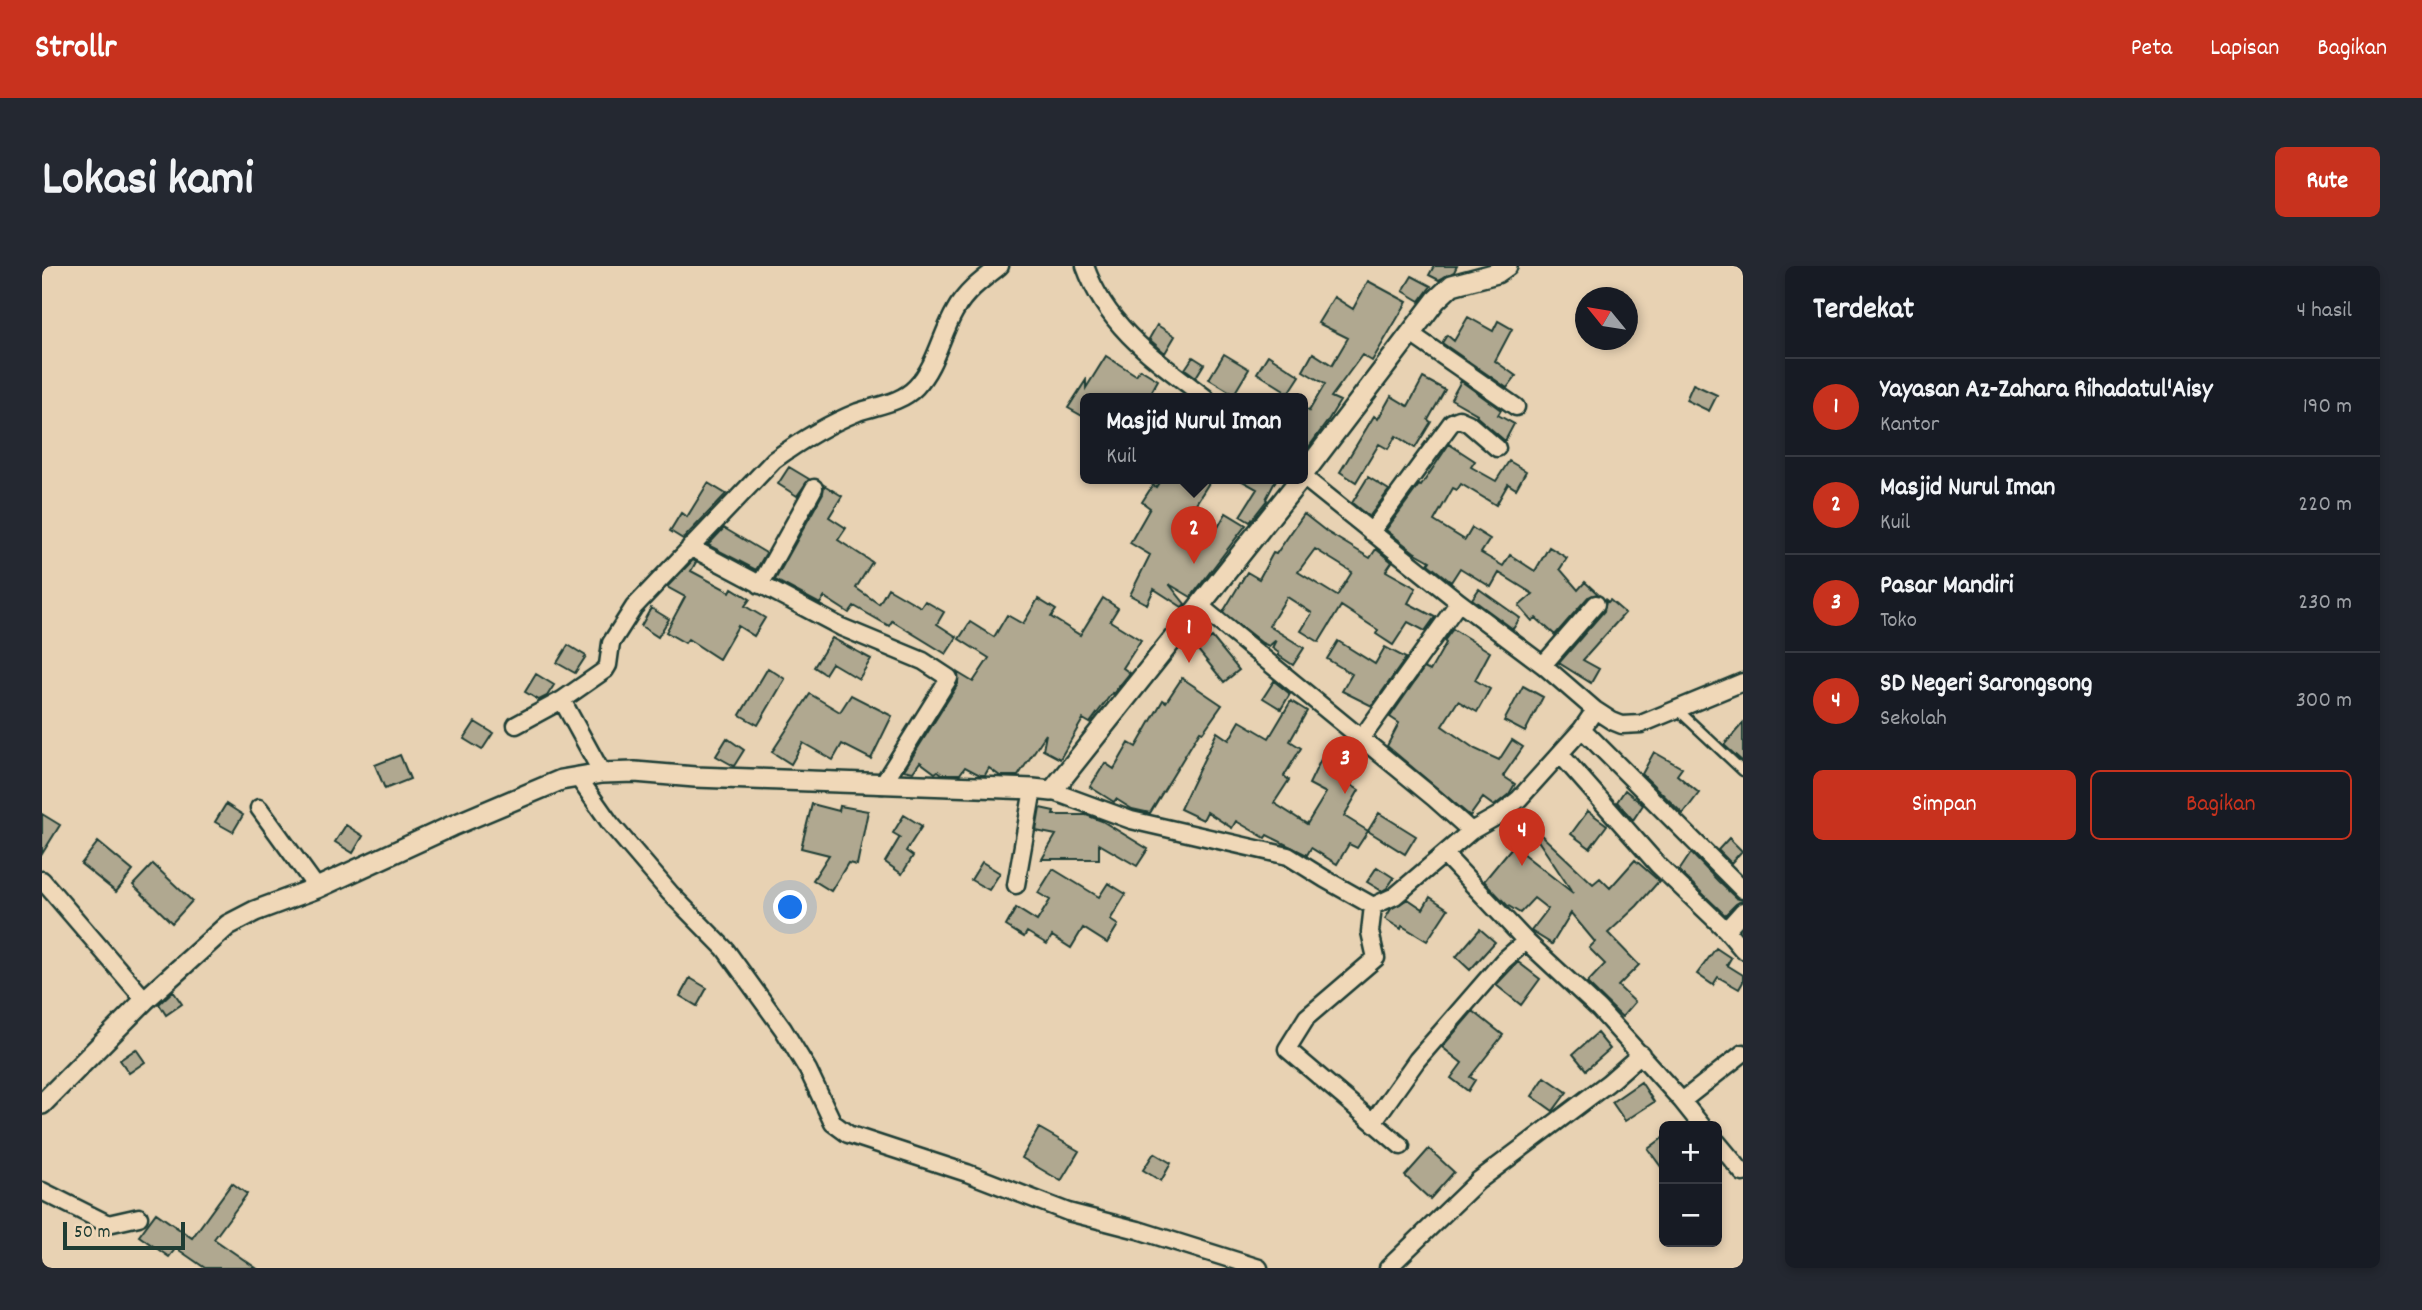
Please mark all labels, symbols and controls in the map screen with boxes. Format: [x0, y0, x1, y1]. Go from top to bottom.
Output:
text: Strollr [35, 26, 117, 73]
text: Peta [2131, 32, 2172, 66]
text: Lapisan [2210, 32, 2279, 66]
text: Bagikan [2317, 32, 2387, 66]
text: Lokasi kami [42, 147, 253, 217]
button: Rute [2275, 147, 2380, 217]
north arrow [1575, 287, 1638, 350]
text: Terdekat [1813, 290, 1914, 333]
text: 4 hasil [2297, 295, 2352, 328]
text: Yayasan Az-Zahara Rihadatul'Aisy [1880, 372, 2213, 409]
text: 1 [1833, 391, 1839, 424]
text: 190 m [2303, 391, 2352, 424]
popup [1080, 393, 1308, 484]
text: Masjid Nurul Iman [1106, 404, 1282, 441]
text: Kantor [1880, 409, 1939, 442]
text: Kuil [1106, 441, 1137, 474]
text: Masjid Nurul Iman [1880, 470, 2055, 507]
text: 2 [1831, 489, 1841, 522]
text: 220 m [2298, 489, 2352, 522]
pin: 2 [1171, 506, 1217, 564]
text: Kuil [1880, 507, 1910, 540]
text: Pasar Mandiri [1880, 568, 2014, 605]
text: 3 [1831, 587, 1841, 620]
text: 230 m [2298, 587, 2352, 620]
pin: 1 [1166, 605, 1212, 663]
text: Toko [1880, 605, 1917, 638]
text: SD Negeri Sarongsong [1880, 666, 2093, 703]
text: 4 [1831, 685, 1841, 718]
text: 300 m [2296, 685, 2352, 718]
text: Sekolah [1880, 703, 1947, 736]
pin: 3 [1322, 736, 1368, 794]
button: Simpan [1813, 770, 2076, 840]
button: Bagikan [2090, 770, 2352, 840]
pin: 4 [1499, 808, 1545, 866]
your location [773, 890, 807, 924]
map controls [1659, 1121, 1722, 1247]
button: + [1659, 1121, 1722, 1184]
button: − [1659, 1184, 1722, 1247]
scale bar [63, 1219, 186, 1251]
text: 50 m [74, 1220, 111, 1247]

